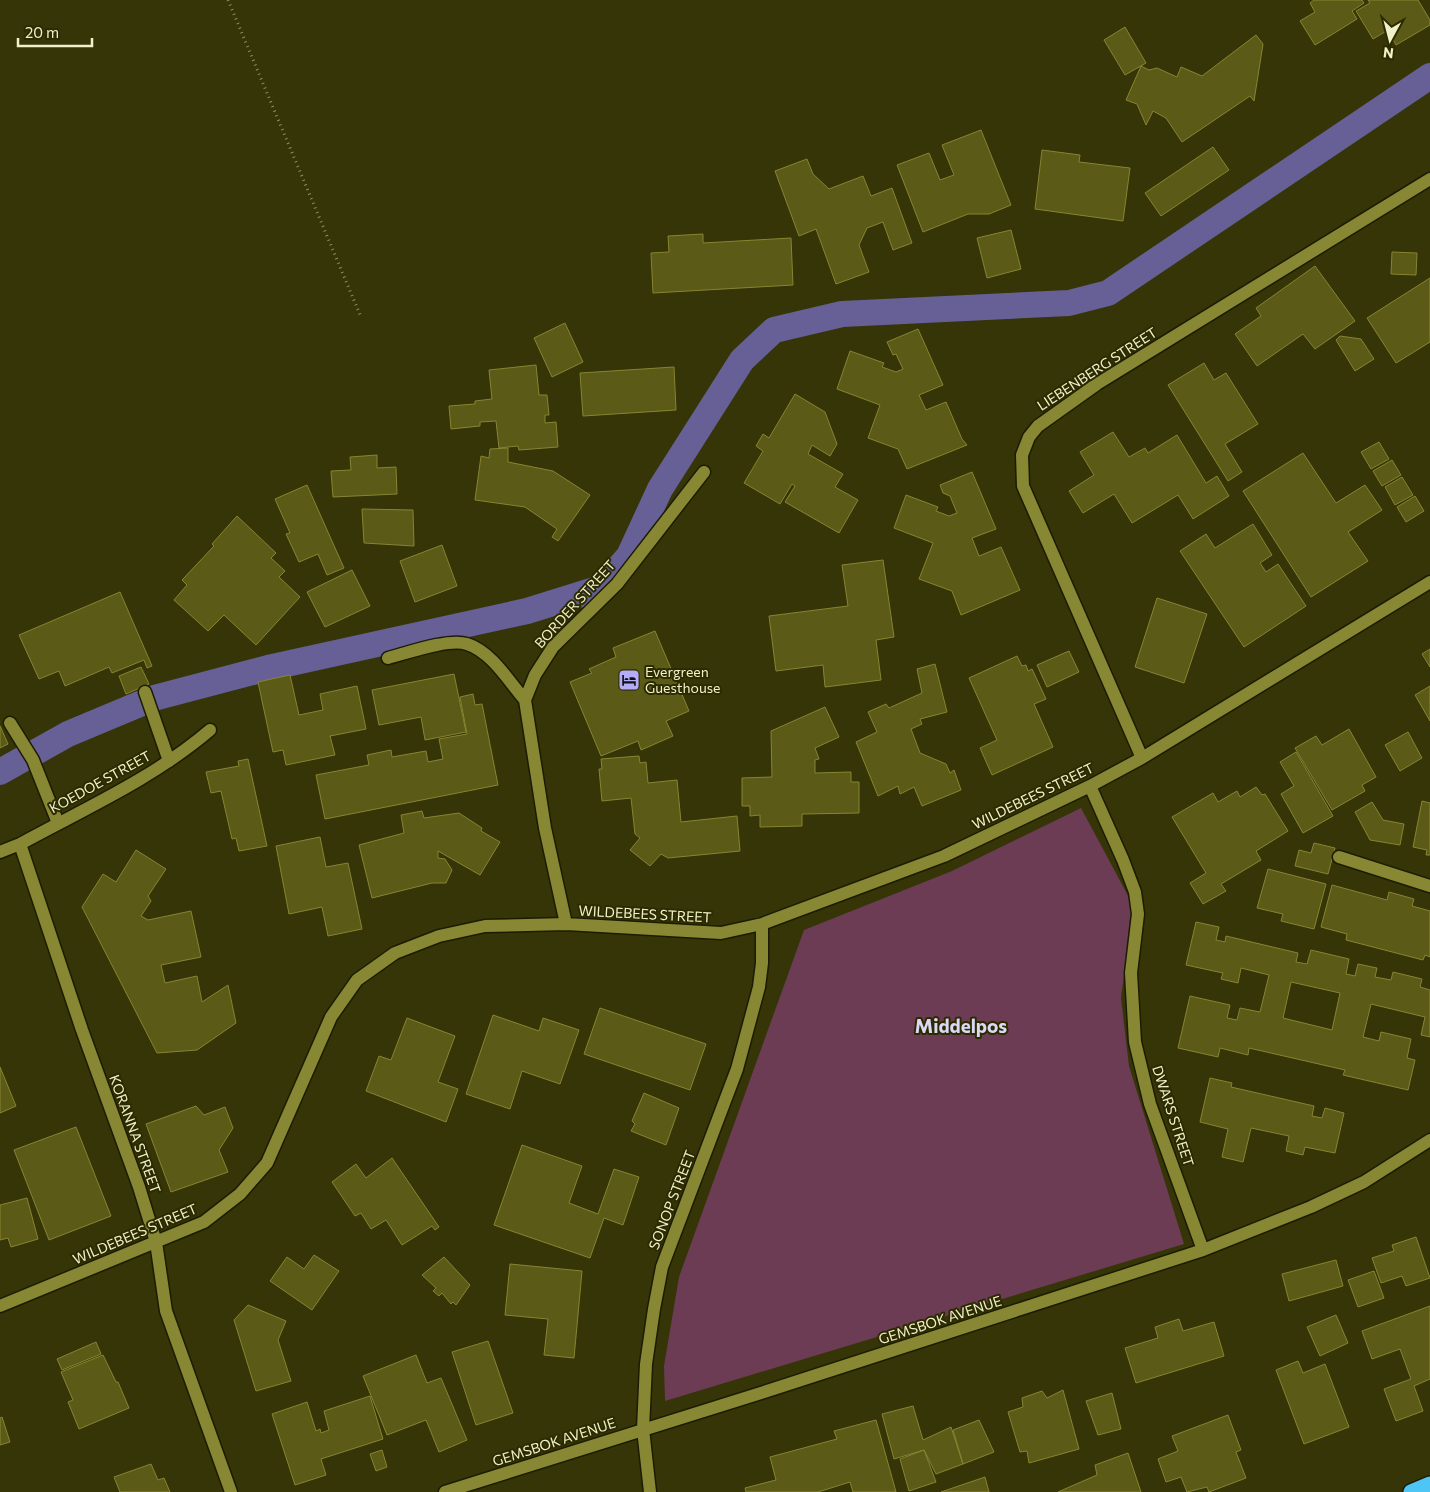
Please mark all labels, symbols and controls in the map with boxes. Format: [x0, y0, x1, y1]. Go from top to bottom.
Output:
scale bar [18, 15, 91, 47]
north arrow [1365, 15, 1415, 65]
text: 20 m [25, 23, 59, 41]
text: N [1382, 44, 1395, 62]
street label: LIEBENBERG STREET [1034, 323, 1160, 414]
street label: BORDER STREET [531, 556, 619, 651]
place label: Evergreen Guesthouse [645, 663, 721, 696]
hotel icon: Evergreen Guesthouse [617, 668, 641, 692]
street label: KOEDOE STREET [46, 747, 153, 816]
street label: WILDEBEES STREET [969, 759, 1096, 832]
street label: WILDEBEES STREET [578, 902, 712, 925]
district label: Middelpos [915, 1014, 1007, 1037]
street label: DWARS STREET [1149, 1063, 1198, 1169]
street label: KORANNA STREET [106, 1072, 165, 1195]
street label: SONOP STREET [645, 1148, 698, 1252]
street label: WILDEBEES STREET [70, 1200, 200, 1267]
street label: GEMSBOK AVENUE [876, 1292, 1004, 1347]
street label: GEMSBOK AVENUE [490, 1414, 618, 1469]

